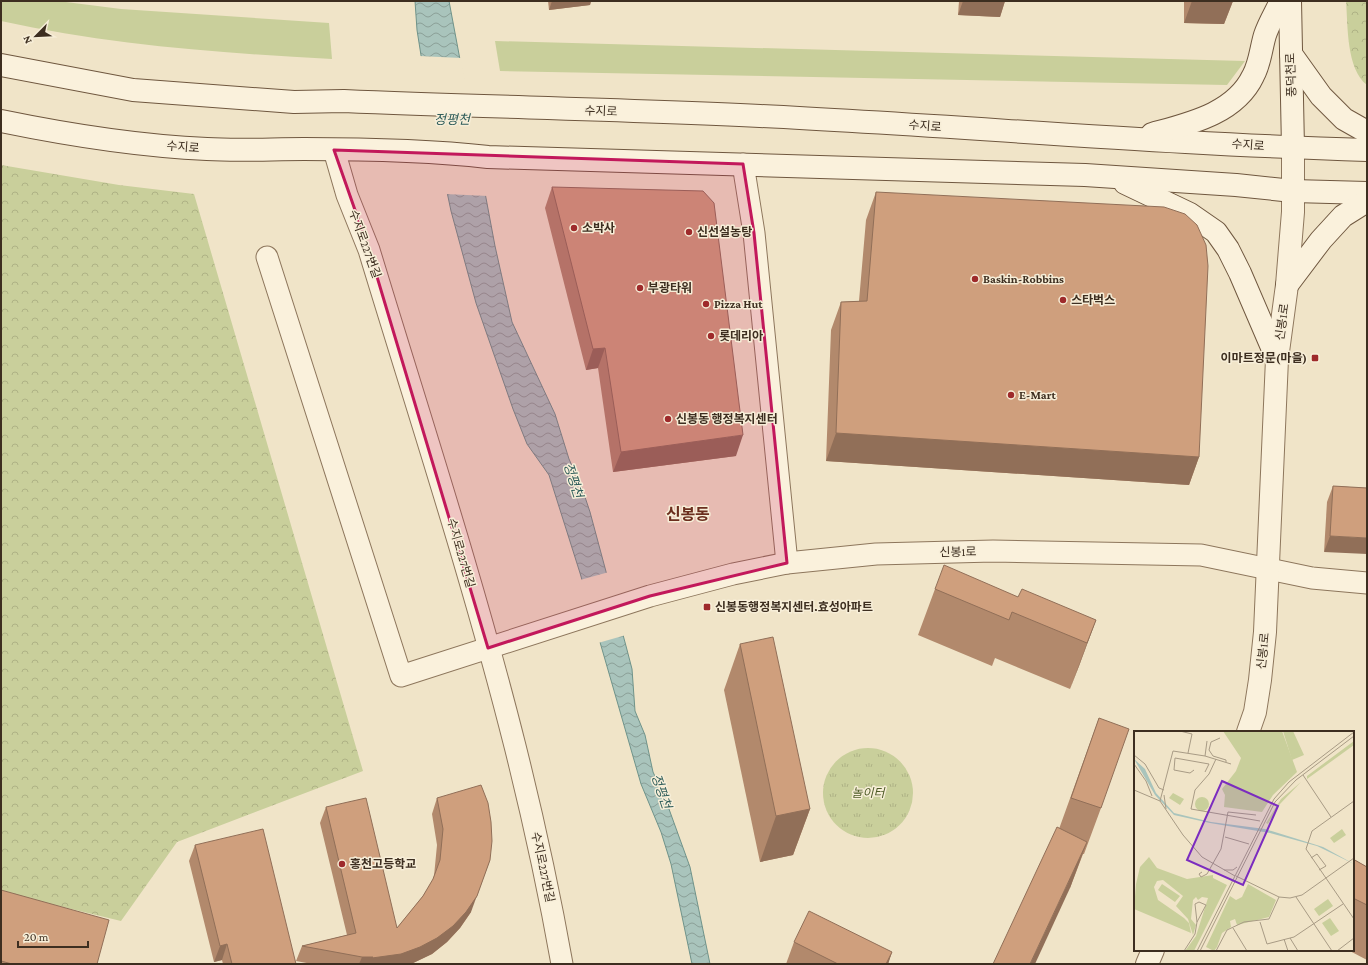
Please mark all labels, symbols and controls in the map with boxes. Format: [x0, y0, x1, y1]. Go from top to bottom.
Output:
north arrow [16, 16, 56, 56]
text: N [20, 34, 34, 46]
street label: 풍덕천로 [1283, 53, 1299, 97]
street label: 수지로 [584, 103, 618, 119]
water label: 정평천 [434, 112, 471, 127]
street label: 수지로 [908, 118, 942, 134]
street label: 수지로 [1231, 137, 1265, 153]
street label: 수지로 [166, 139, 200, 155]
street label: 수지로227번길 [346, 208, 384, 280]
place label: 소박사 [582, 221, 615, 235]
marker: 소박사 [569, 223, 579, 233]
place label: 신선설농탕 [697, 225, 752, 239]
marker: 신선설농탕 [684, 227, 694, 237]
place label: Baskin-Robbins [983, 272, 1064, 286]
marker: Baskin-Robbins [970, 274, 980, 284]
place label: 부광타워 [648, 281, 692, 295]
marker: 부광타워 [635, 283, 645, 293]
place label: 스타벅스 [1071, 293, 1115, 307]
marker: 스타벅스 [1058, 295, 1068, 305]
place label: Pizza Hut [714, 297, 763, 311]
marker: Pizza Hut [701, 299, 711, 309]
street label: 신봉1로 [1272, 303, 1292, 341]
place label: 롯데리아 [719, 329, 763, 343]
marker: 롯데리아 [706, 331, 716, 341]
place label: 이마트정문(마을) [1221, 351, 1307, 365]
marker: 이마트정문(마을) [1310, 353, 1320, 363]
place label: E-Mart [1019, 388, 1057, 402]
marker: E-Mart [1006, 390, 1016, 400]
place label: 신봉동 행정복지센터 [676, 412, 778, 426]
marker: 신봉동 행정복지센터 [663, 414, 673, 424]
water label: 정평천 [561, 461, 587, 501]
district label: 신봉동 [666, 506, 710, 523]
street label: 수지로227번길 [444, 516, 478, 590]
street label: 신봉1로 [939, 545, 977, 559]
place label: 신봉동행정복지센터.효성아파트 [715, 600, 873, 614]
marker: 신봉동행정복지센터.효성아파트 [702, 602, 712, 612]
street label: 신봉1로 [1254, 632, 1272, 670]
inset map [1134, 731, 1354, 951]
water label: 정평천 [649, 772, 675, 812]
park label: 놀이터 [851, 786, 887, 800]
street label: 수지로227번길 [529, 830, 557, 904]
place label: 홍천고등학교 [350, 857, 416, 871]
marker: 홍천고등학교 [337, 859, 347, 869]
scale bar [18, 923, 88, 949]
text: 20 m [24, 930, 49, 944]

